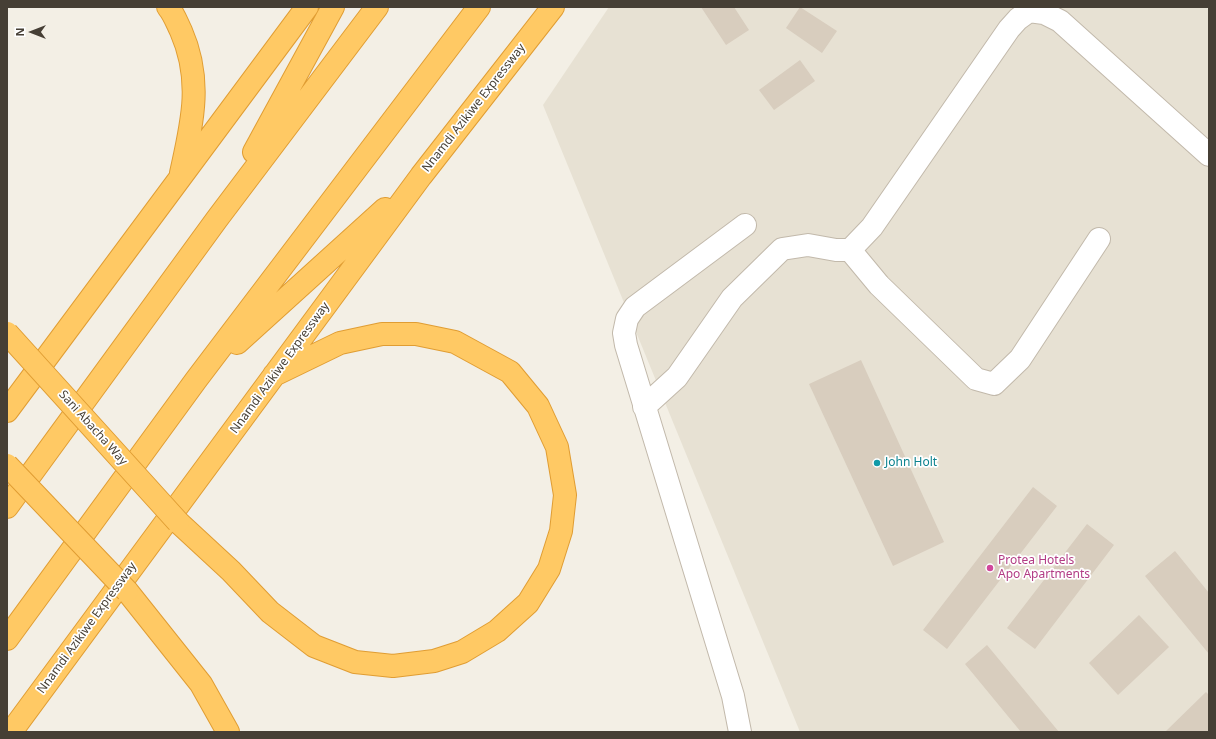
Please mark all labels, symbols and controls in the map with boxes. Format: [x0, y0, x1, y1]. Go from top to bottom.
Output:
north arrow [12, 12, 52, 52]
text: N [12, 28, 27, 36]
street label: Nnamdi Azikiwe Expressway [419, 41, 529, 175]
street label: Nnamdi Azikiwe Expressway [227, 299, 333, 437]
street label: Sani Abacha Way [56, 388, 130, 468]
place label: John Holt [885, 456, 937, 470]
marker: John Holt [872, 458, 882, 468]
place label: Protea Hotels Apo Apartments [998, 554, 1090, 582]
street label: Nnamdi Azikiwe Expressway [34, 559, 140, 697]
marker: Protea Hotels Apo Apartments [985, 563, 995, 573]

